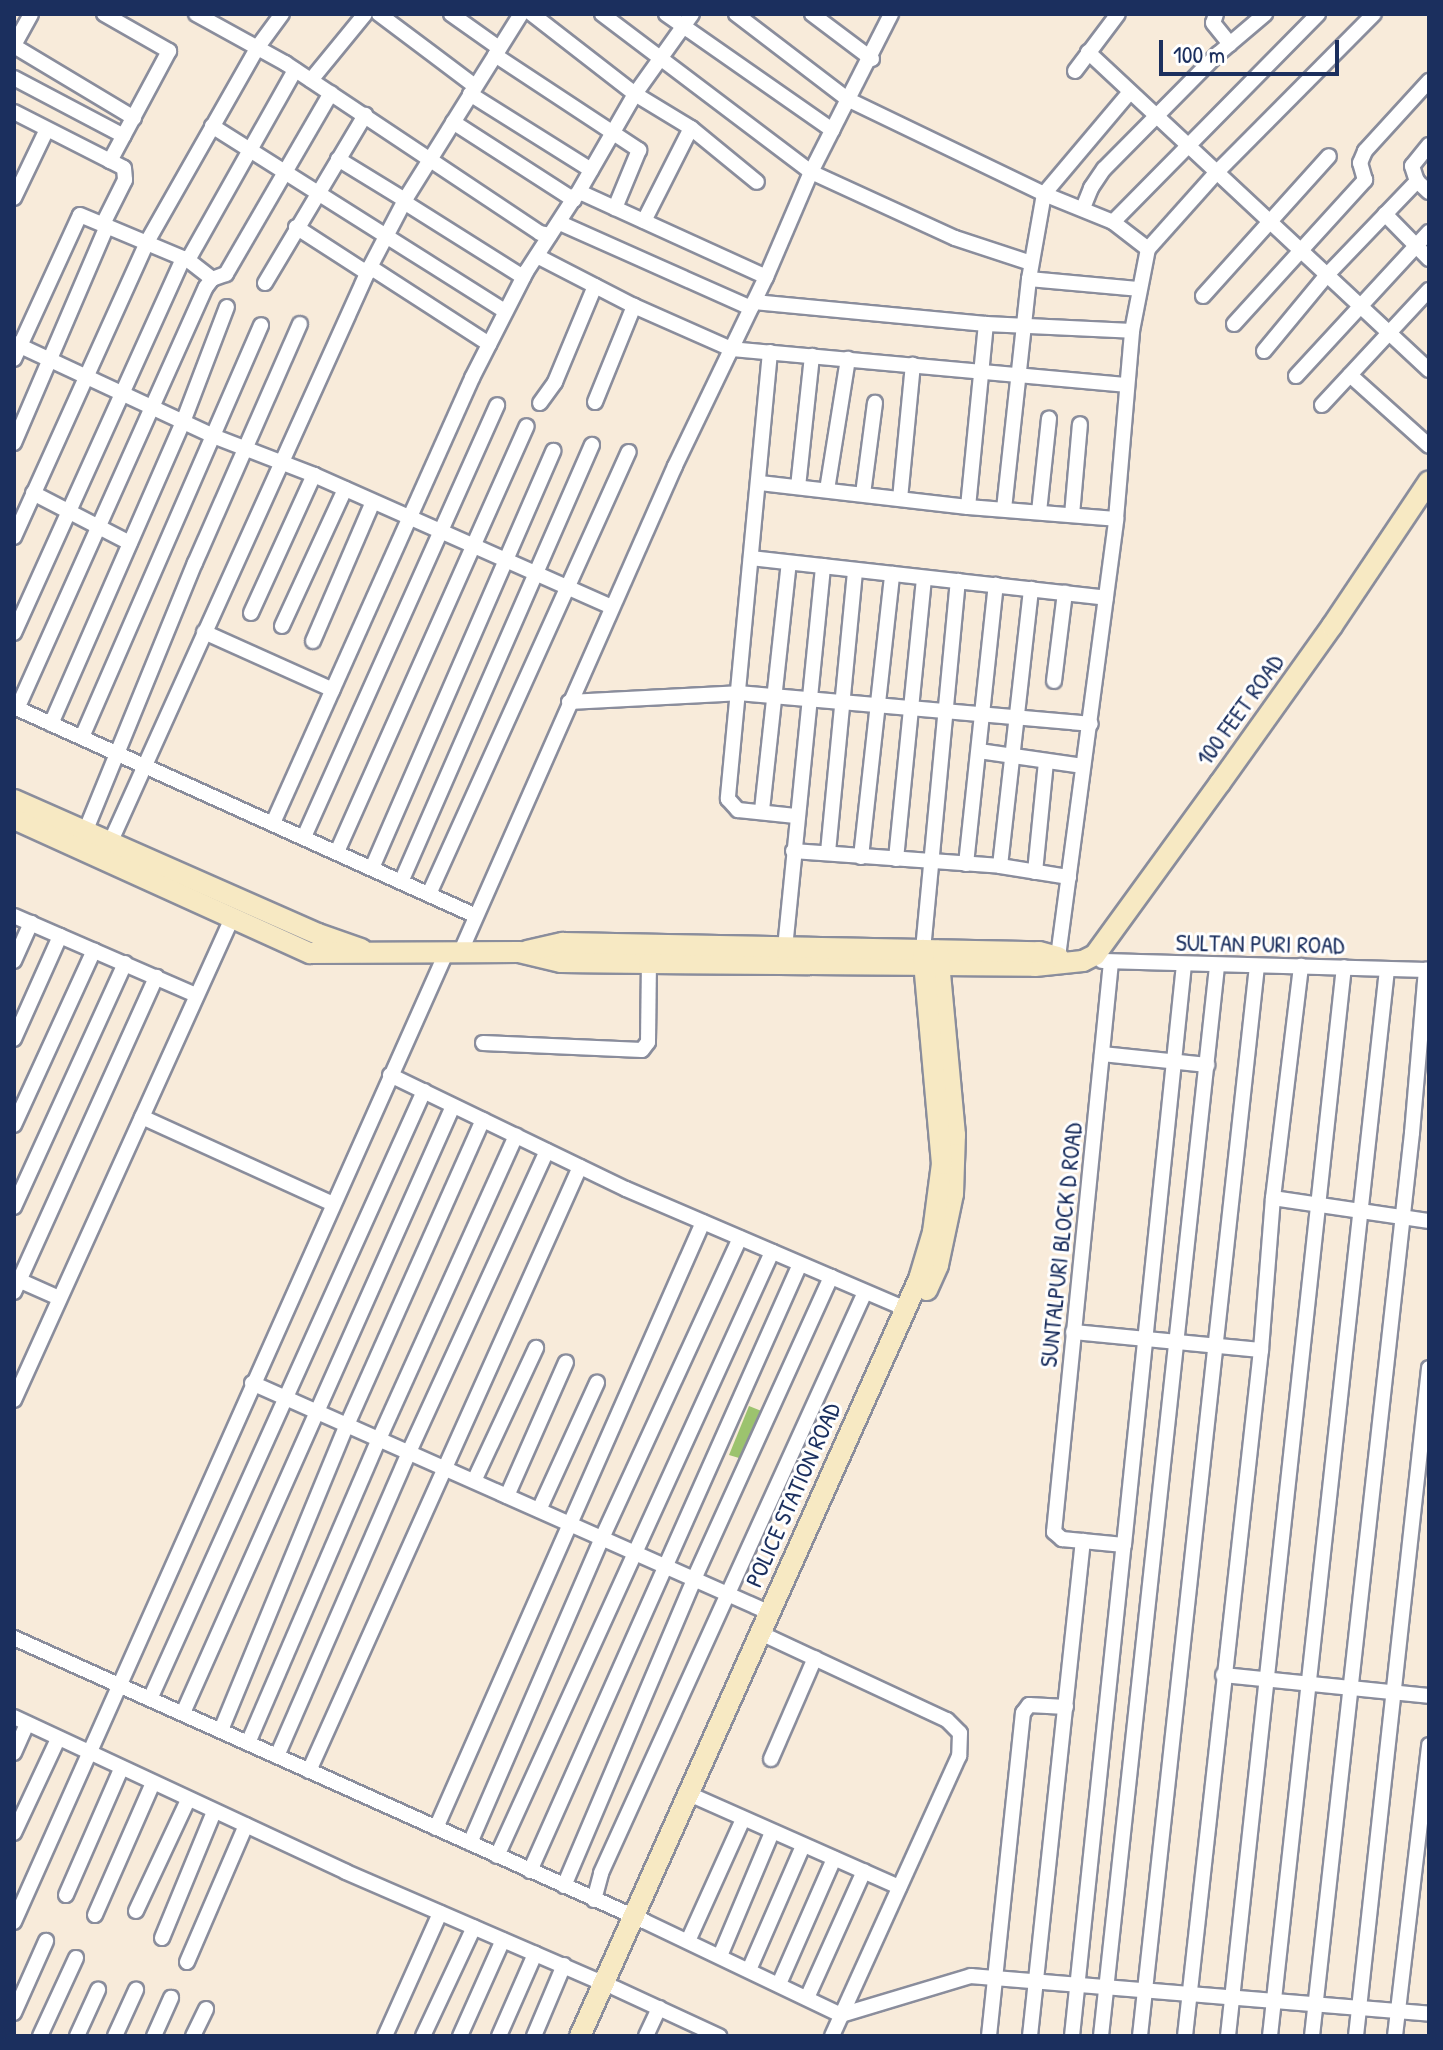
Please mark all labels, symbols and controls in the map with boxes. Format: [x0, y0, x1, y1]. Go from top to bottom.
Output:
scale bar [1163, 24, 1343, 74]
text: 100 m [1173, 38, 1225, 70]
street label: 100 FEET ROAD [1190, 649, 1290, 771]
street label: SULTAN PURI ROAD [1175, 928, 1345, 960]
street label: SUNTALPURI BLOCK D ROAD [1034, 1121, 1088, 1369]
street label: POLICE STATION ROAD [739, 1398, 847, 1592]

